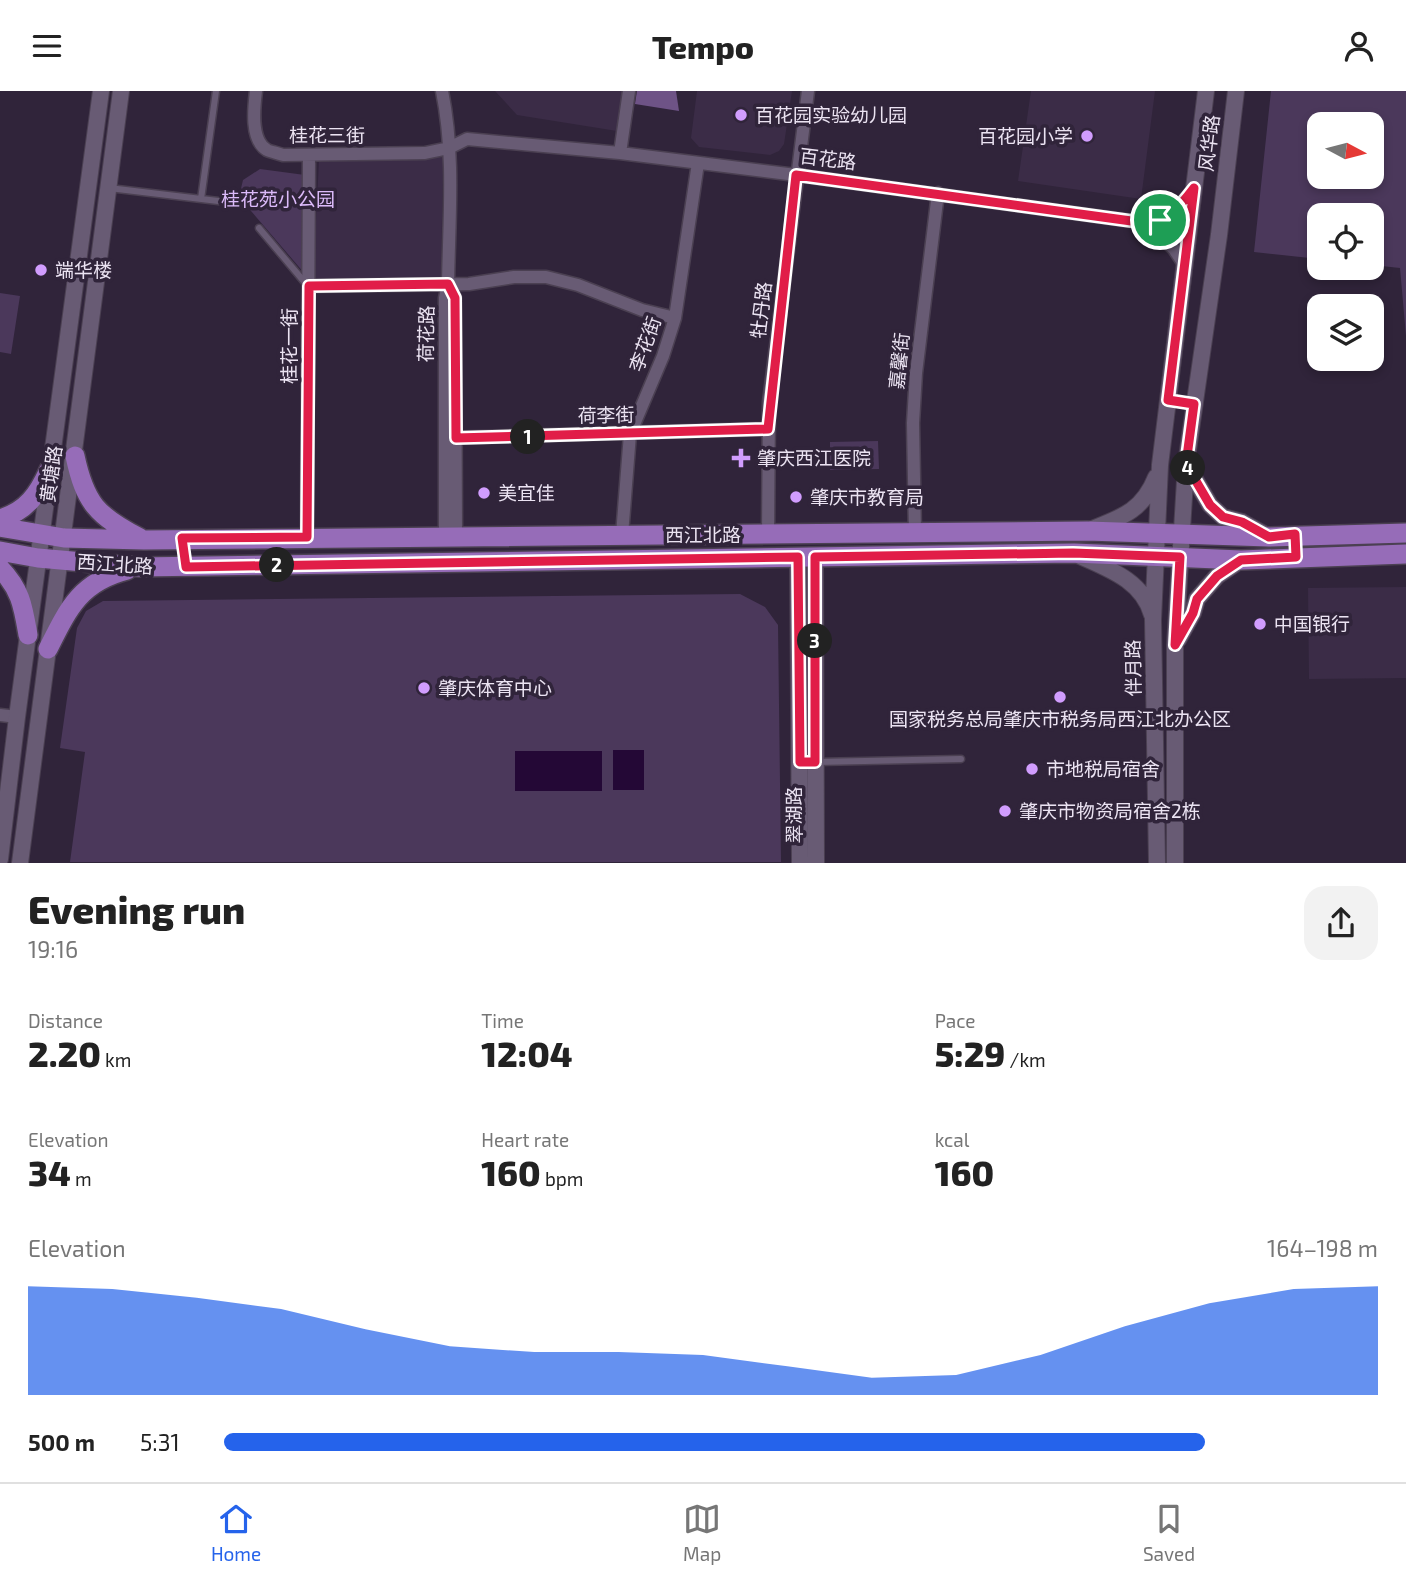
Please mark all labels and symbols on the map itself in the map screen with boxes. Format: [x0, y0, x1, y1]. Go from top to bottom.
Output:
place label: 百花园实验幼儿园 [755, 103, 907, 126]
marker: 百花园实验幼儿园 [733, 107, 749, 123]
north arrow [1307, 112, 1384, 189]
street label: 风华路 [1194, 113, 1223, 173]
street label: 桂花三街 [289, 123, 365, 146]
place label: 百花园小学 [978, 124, 1073, 147]
marker: 百花园小学 [1079, 128, 1095, 144]
street label: 百花路 [798, 144, 858, 173]
park label: 桂花苑小公园 [221, 187, 335, 210]
pin [1130, 190, 1190, 250]
place label: 端华楼 [55, 258, 112, 281]
marker: 端华楼 [33, 262, 49, 278]
street label: 牡丹路 [746, 280, 775, 340]
street label: 荷花路 [414, 305, 437, 363]
street label: 桂花一街 [277, 308, 300, 384]
street label: 李花街 [624, 313, 665, 375]
street label: 嘉馨街 [884, 331, 913, 391]
street label: 荷李街 [577, 403, 635, 426]
pin: 1 [510, 419, 546, 455]
street label: 黄塘路 [35, 444, 66, 504]
place label: 肇庆西江医院 [757, 446, 871, 469]
marker: 肇庆西江医院 [731, 448, 751, 468]
pin: 4 [1170, 451, 1206, 485]
place label: 美宜佳 [498, 481, 555, 504]
marker: 美宜佳 [476, 485, 492, 501]
place label: 肇庆市教育局 [810, 485, 924, 508]
marker: 肇庆市教育局 [788, 489, 804, 505]
street label: 西江北路 [665, 523, 741, 546]
pin: 2 [260, 547, 294, 582]
street label: 西江北路 [76, 549, 154, 578]
place label: 中国银行 [1274, 612, 1350, 635]
marker: 中国银行 [1252, 616, 1268, 632]
pin: 3 [798, 623, 832, 659]
street label: 伴月路 [1121, 639, 1144, 697]
place label: 肇庆体育中心 [438, 676, 552, 699]
marker: 肇庆体育中心 [416, 680, 432, 696]
marker: 国家税务总局肇庆市税务局西江北办公区 [1052, 689, 1068, 705]
place label: 国家税务总局肇庆市税务局西江北办公区 [889, 707, 1231, 730]
place label: 市地税局宿舍 [1046, 757, 1160, 780]
marker: 市地税局宿舍 [1024, 761, 1040, 777]
street label: 翠湖路 [782, 786, 805, 844]
place label: 肇庆市物资局宿舍2栋 [1019, 799, 1201, 822]
marker: 肇庆市物资局宿舍2栋 [997, 803, 1013, 819]

